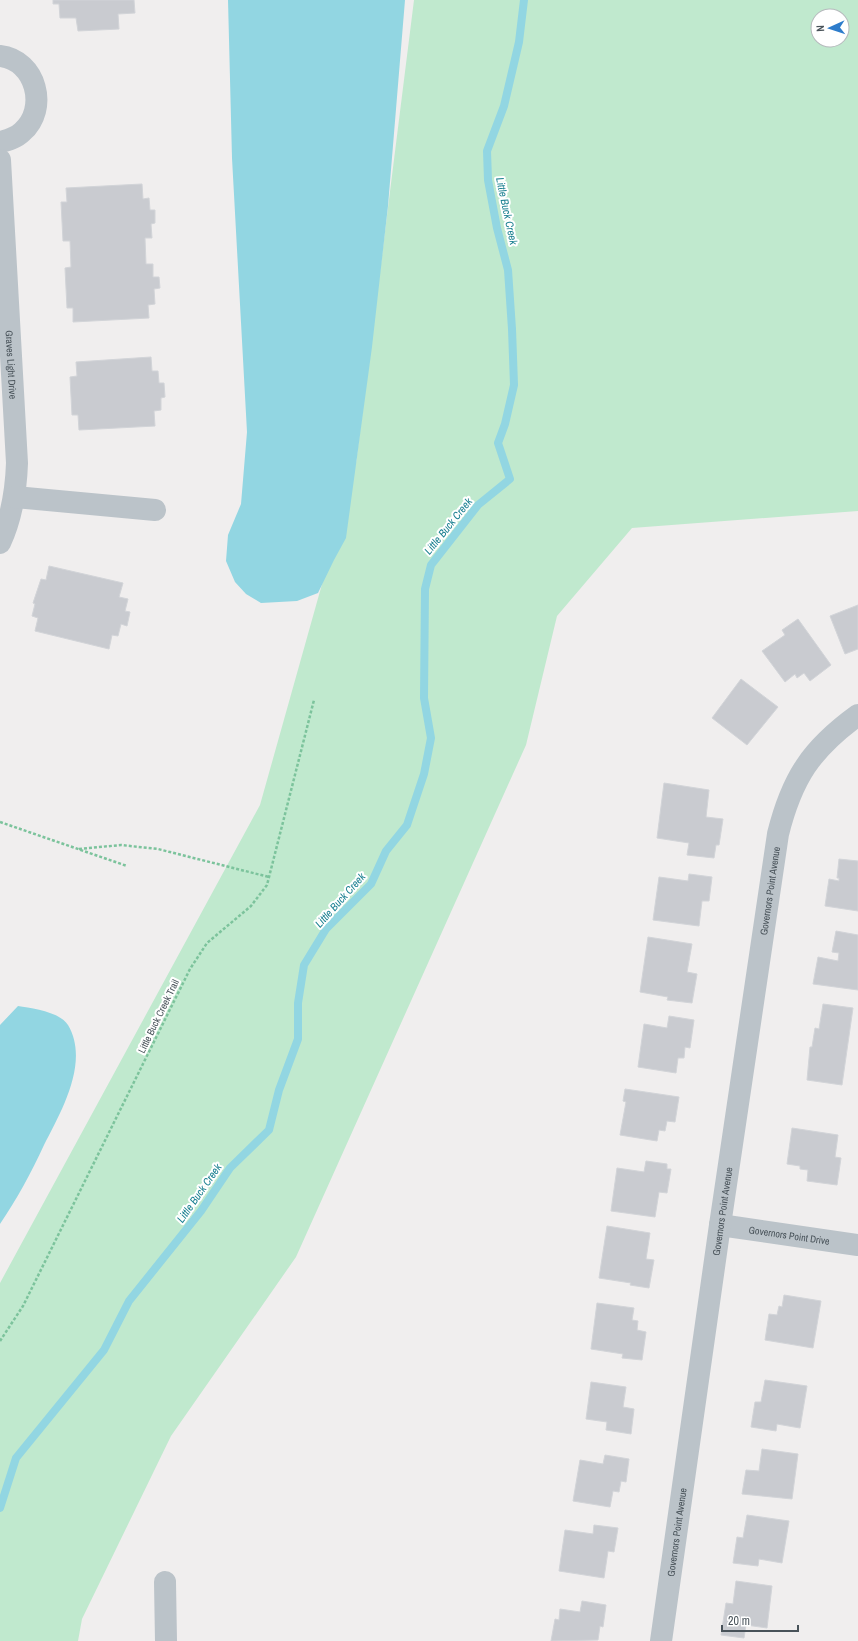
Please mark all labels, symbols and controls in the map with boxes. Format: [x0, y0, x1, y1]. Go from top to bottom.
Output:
north arrow [810, 8, 850, 48]
text: N [813, 25, 827, 32]
water label: Little Buck Creek [493, 176, 521, 247]
street label: Graves Light Drive [3, 330, 19, 400]
water label: Little Buck Creek [421, 495, 475, 557]
street label: Governors Point Avenue [757, 845, 783, 936]
water label: Little Buck Creek [312, 869, 369, 930]
street label: Little Buck Creek Trail [135, 977, 182, 1055]
water label: Little Buck Creek [174, 1160, 225, 1225]
street label: Governors Point Avenue [710, 1166, 736, 1257]
street label: Governors Point Drive [748, 1223, 831, 1248]
street label: Governors Point Avenue [664, 1487, 690, 1577]
scale bar [722, 1607, 798, 1633]
text: 20 m [728, 1613, 750, 1629]

